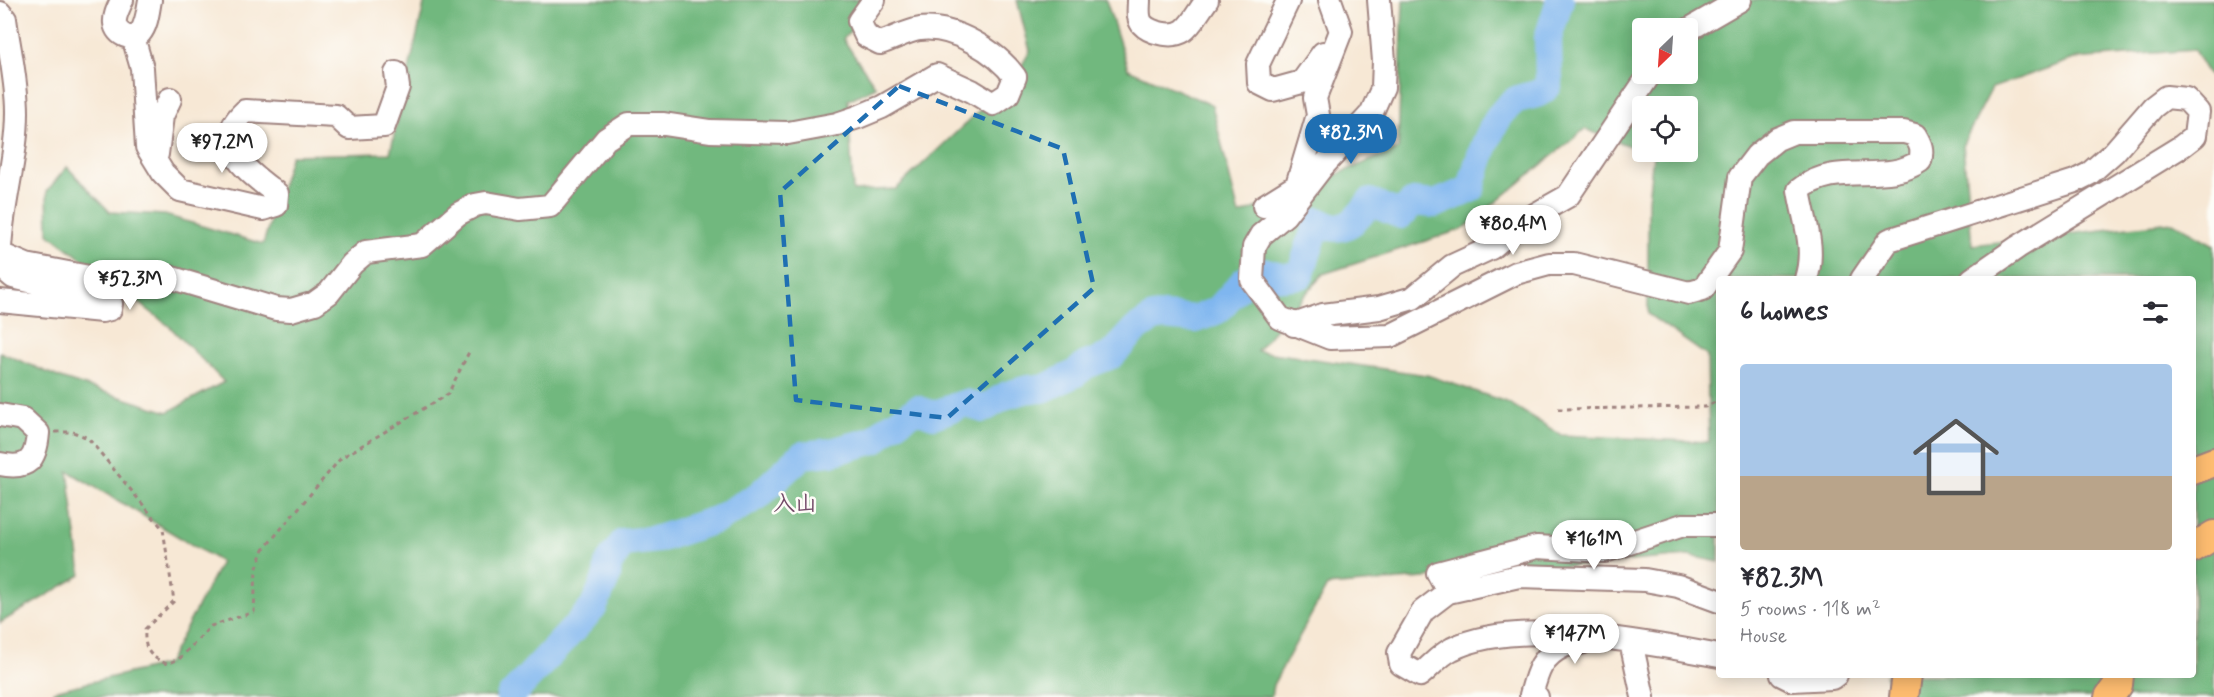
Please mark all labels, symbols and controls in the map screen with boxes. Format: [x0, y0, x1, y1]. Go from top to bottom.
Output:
north arrow [1632, 18, 1698, 84]
map controls [1632, 18, 1698, 162]
button: locate [1632, 96, 1698, 162]
pin: ¥82.3M [1302, 114, 1400, 165]
text: ¥82.3M [1319, 120, 1383, 147]
pin: ¥97.2M [173, 123, 271, 174]
text: ¥97.2M [191, 129, 253, 156]
pin: ¥80.4M [1464, 205, 1562, 256]
text: ¥80.4M [1479, 211, 1547, 238]
pin: ¥52.3M [81, 260, 179, 311]
text: ¥52.3M [98, 266, 162, 293]
text: 6 homes [1740, 295, 1828, 329]
icon: filters [2139, 296, 2172, 329]
icon: home [1902, 403, 2010, 511]
district label: 入山 [773, 490, 817, 518]
pin: ¥161M [1552, 520, 1636, 571]
text: ¥161M [1566, 526, 1622, 553]
text: ¥82.3M [1740, 562, 1823, 596]
text: 5 rooms · 118 m² [1740, 596, 1881, 623]
pin: ¥147M [1533, 614, 1617, 665]
text: ¥147M [1544, 620, 1606, 647]
text: House [1740, 623, 1787, 650]

